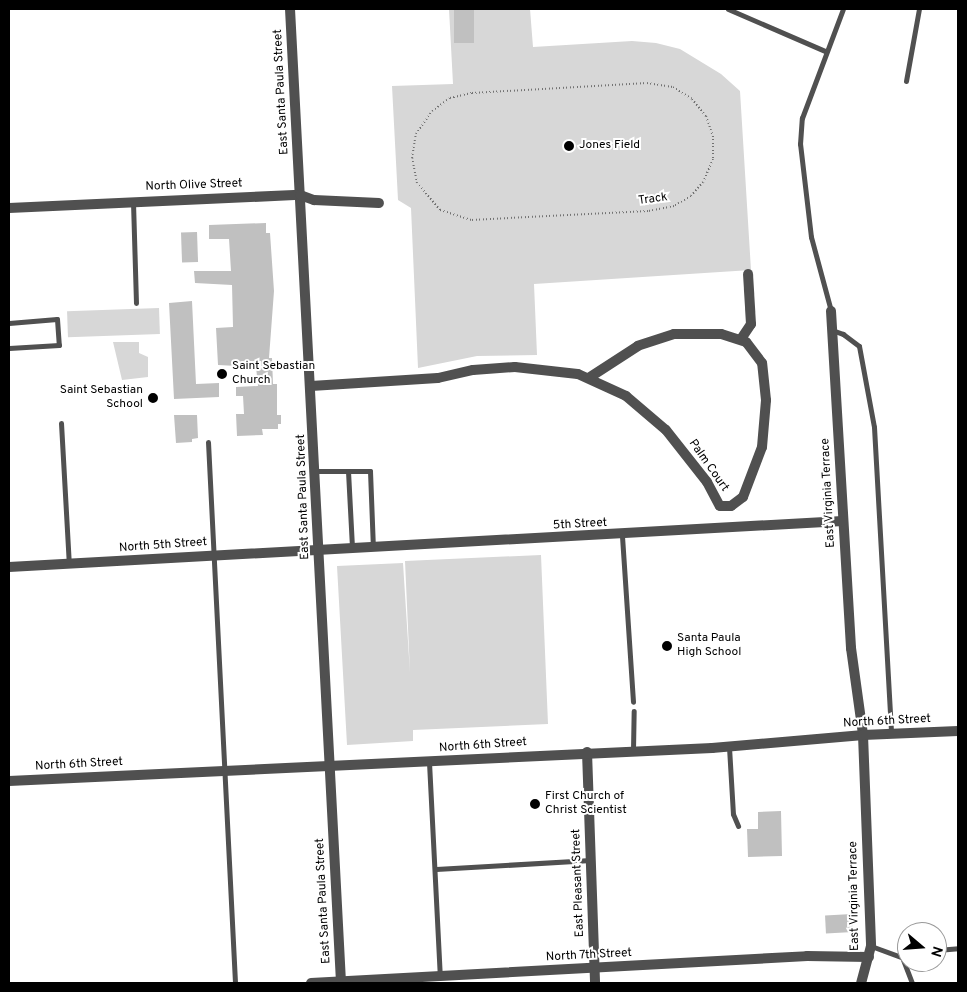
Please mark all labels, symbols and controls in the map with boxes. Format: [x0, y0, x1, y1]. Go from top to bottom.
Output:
street label: East Santa Paula Street [272, 29, 292, 155]
place label: Jones Field [579, 139, 640, 153]
marker: Jones Field [563, 140, 575, 152]
street label: North Olive Street [145, 177, 243, 195]
street label: Track [638, 191, 668, 209]
place label: Saint Sebastian Church [232, 360, 315, 388]
marker: Saint Sebastian Church [216, 368, 228, 380]
place label: Saint Sebastian School [60, 384, 143, 412]
marker: Saint Sebastian School [147, 392, 159, 404]
street label: East Santa Paula Street [295, 434, 313, 560]
street label: Palm Court [685, 437, 731, 495]
street label: East Virginia Terrace [819, 437, 839, 549]
street label: 5th Street [552, 516, 608, 534]
street label: North 5th Street [118, 536, 208, 556]
place label: Santa Paula High School [677, 632, 741, 660]
marker: Santa Paula High School [661, 640, 673, 652]
street label: North 6th Street [843, 713, 931, 731]
street label: North 6th Street [439, 736, 527, 756]
street label: North 6th Street [35, 756, 123, 774]
place label: First Church of Christ Scientist [545, 790, 627, 818]
marker: First Church of Christ Scientist [529, 798, 541, 810]
street label: East Pleasant Street [570, 828, 588, 938]
street label: East Santa Paula Street [314, 838, 334, 964]
street label: East Virginia Terrace [847, 840, 863, 952]
north arrow [897, 922, 947, 972]
text: N [926, 944, 945, 959]
street label: North 7th Street [545, 947, 633, 965]

